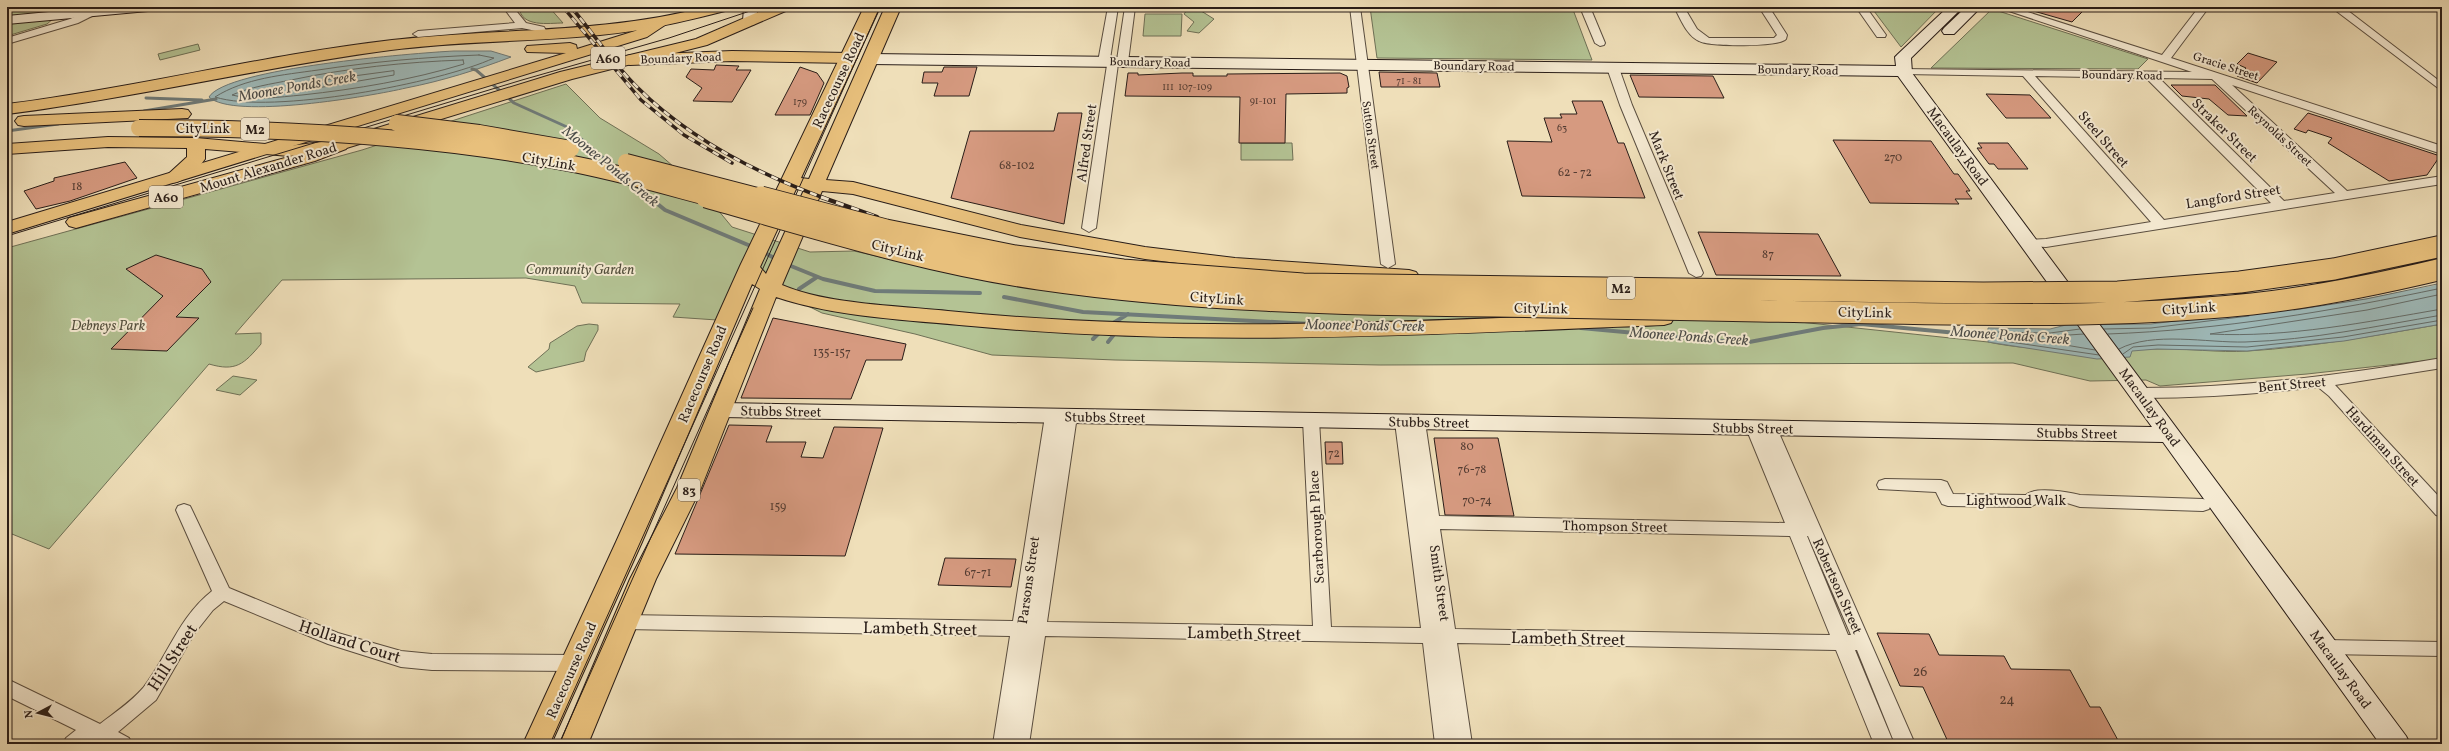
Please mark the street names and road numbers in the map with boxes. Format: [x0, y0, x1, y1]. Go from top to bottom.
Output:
street label: Racecourse Road [809, 29, 870, 132]
road number: A60 [591, 47, 625, 69]
street label: Gracie Street [2191, 49, 2261, 85]
street label: Boundary Road [640, 50, 722, 68]
street label: Boundary Road [1109, 54, 1191, 72]
street label: Boundary Road [1433, 58, 1515, 76]
street label: Boundary Road [1757, 62, 1839, 80]
street label: Boundary Road [2081, 67, 2163, 85]
street label: Straker Street [2187, 95, 2261, 167]
street label: Sutton Street [1357, 100, 1383, 170]
street label: Alfred Street [1073, 103, 1102, 184]
street label: Reynolds Street [2244, 103, 2315, 171]
street label: Macaulay Road [1922, 104, 1992, 190]
street label: Steel Street [2073, 108, 2133, 172]
road number: M2 [241, 118, 269, 140]
street label: CityLink [176, 120, 230, 139]
street label: Mark Street [1643, 128, 1688, 203]
street label: Mount Alexander Road [198, 139, 339, 198]
street label: CityLink [521, 148, 577, 177]
street label: Langford Street [2184, 181, 2282, 214]
road number: A60 [149, 186, 183, 208]
street label: CityLink [869, 236, 926, 267]
road number: M2 [1607, 277, 1635, 299]
street label: CityLink [1189, 288, 1245, 311]
street label: CityLink [2162, 298, 2217, 321]
street label: CityLink [1514, 300, 1568, 319]
street label: CityLink [1838, 304, 1892, 323]
street label: Racecourse Road [674, 323, 732, 426]
street label: Macaulay Road [2114, 365, 2184, 451]
street label: Bent Street [2257, 373, 2327, 398]
street label: Stubbs Street [740, 402, 822, 423]
street label: Hardiman Street [2340, 402, 2423, 492]
street label: Stubbs Street [1064, 408, 1146, 429]
street label: Stubbs Street [1388, 413, 1470, 434]
street label: Stubbs Street [1712, 419, 1794, 440]
street label: Stubbs Street [2036, 424, 2118, 445]
street label: Scarborough Place [1305, 469, 1330, 584]
road number: 83 [678, 479, 700, 501]
street label: Lightwood Walk [1966, 492, 2066, 511]
street label: Thompson Street [1562, 517, 1668, 538]
street label: Parsons Street [1014, 535, 1045, 625]
street label: Robertson Street [1807, 536, 1866, 638]
street label: Smith Street [1424, 544, 1453, 623]
street label: Holland Court [295, 615, 404, 670]
street label: Lambeth Street [863, 617, 977, 642]
street label: Racecourse Road [543, 619, 602, 722]
street label: Hill Street [143, 620, 204, 696]
street label: Lambeth Street [1187, 622, 1301, 647]
street label: Lambeth Street [1511, 627, 1625, 652]
street label: Macaulay Road [2305, 627, 2375, 713]

